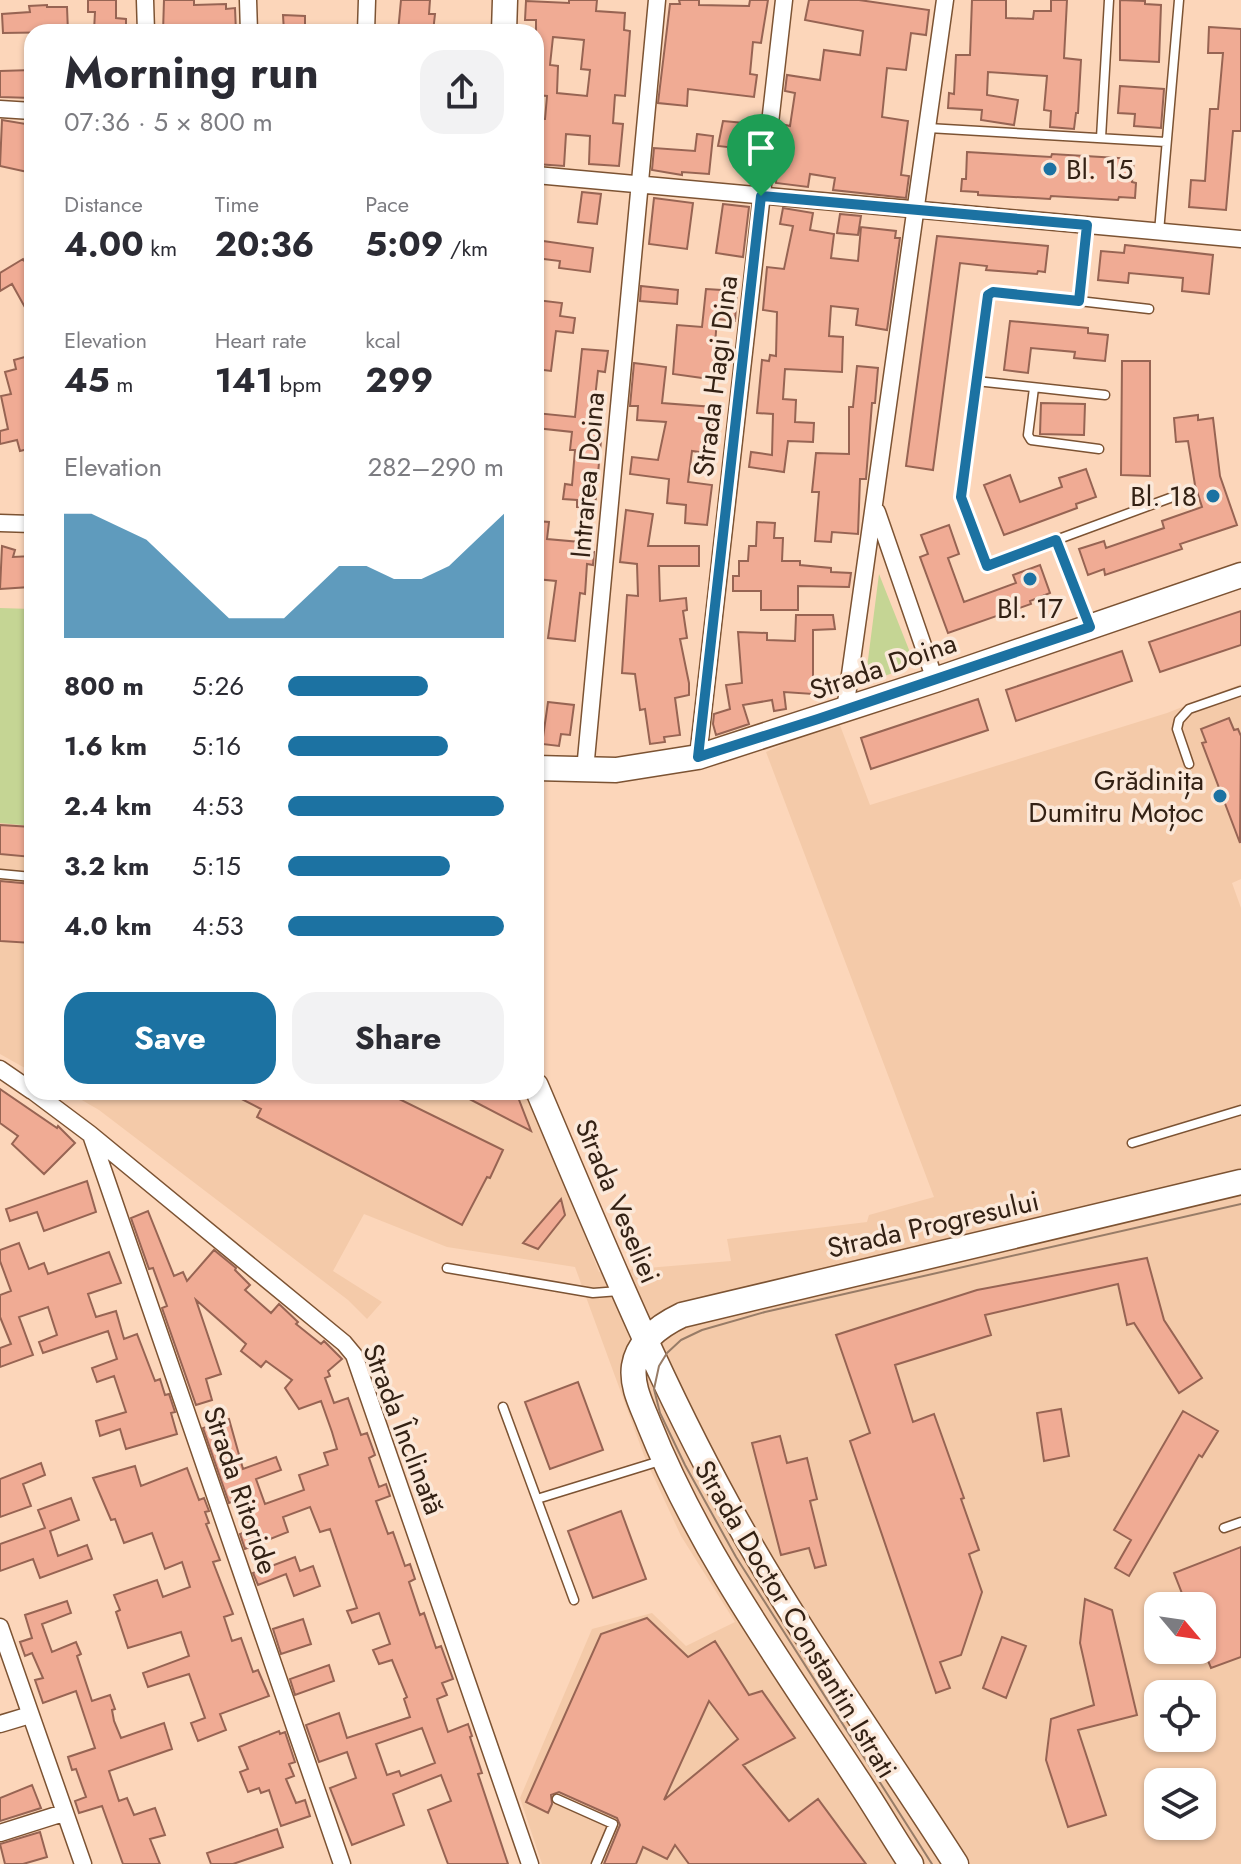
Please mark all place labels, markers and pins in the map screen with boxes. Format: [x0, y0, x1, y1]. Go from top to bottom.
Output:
pin [727, 114, 795, 196]
place label: Bl. 15 [1066, 149, 1133, 190]
marker: Bl. 15 [1041, 160, 1059, 178]
place label: Bl. 18 [1130, 476, 1197, 517]
marker: Bl. 18 [1204, 487, 1222, 505]
marker: Bl. 17 [1021, 570, 1039, 588]
place label: Bl. 17 [997, 588, 1063, 629]
place label: Grădinița Dumitru Moțoc [1028, 760, 1204, 833]
marker: Grădinița Dumitru Moțoc [1211, 787, 1229, 805]

